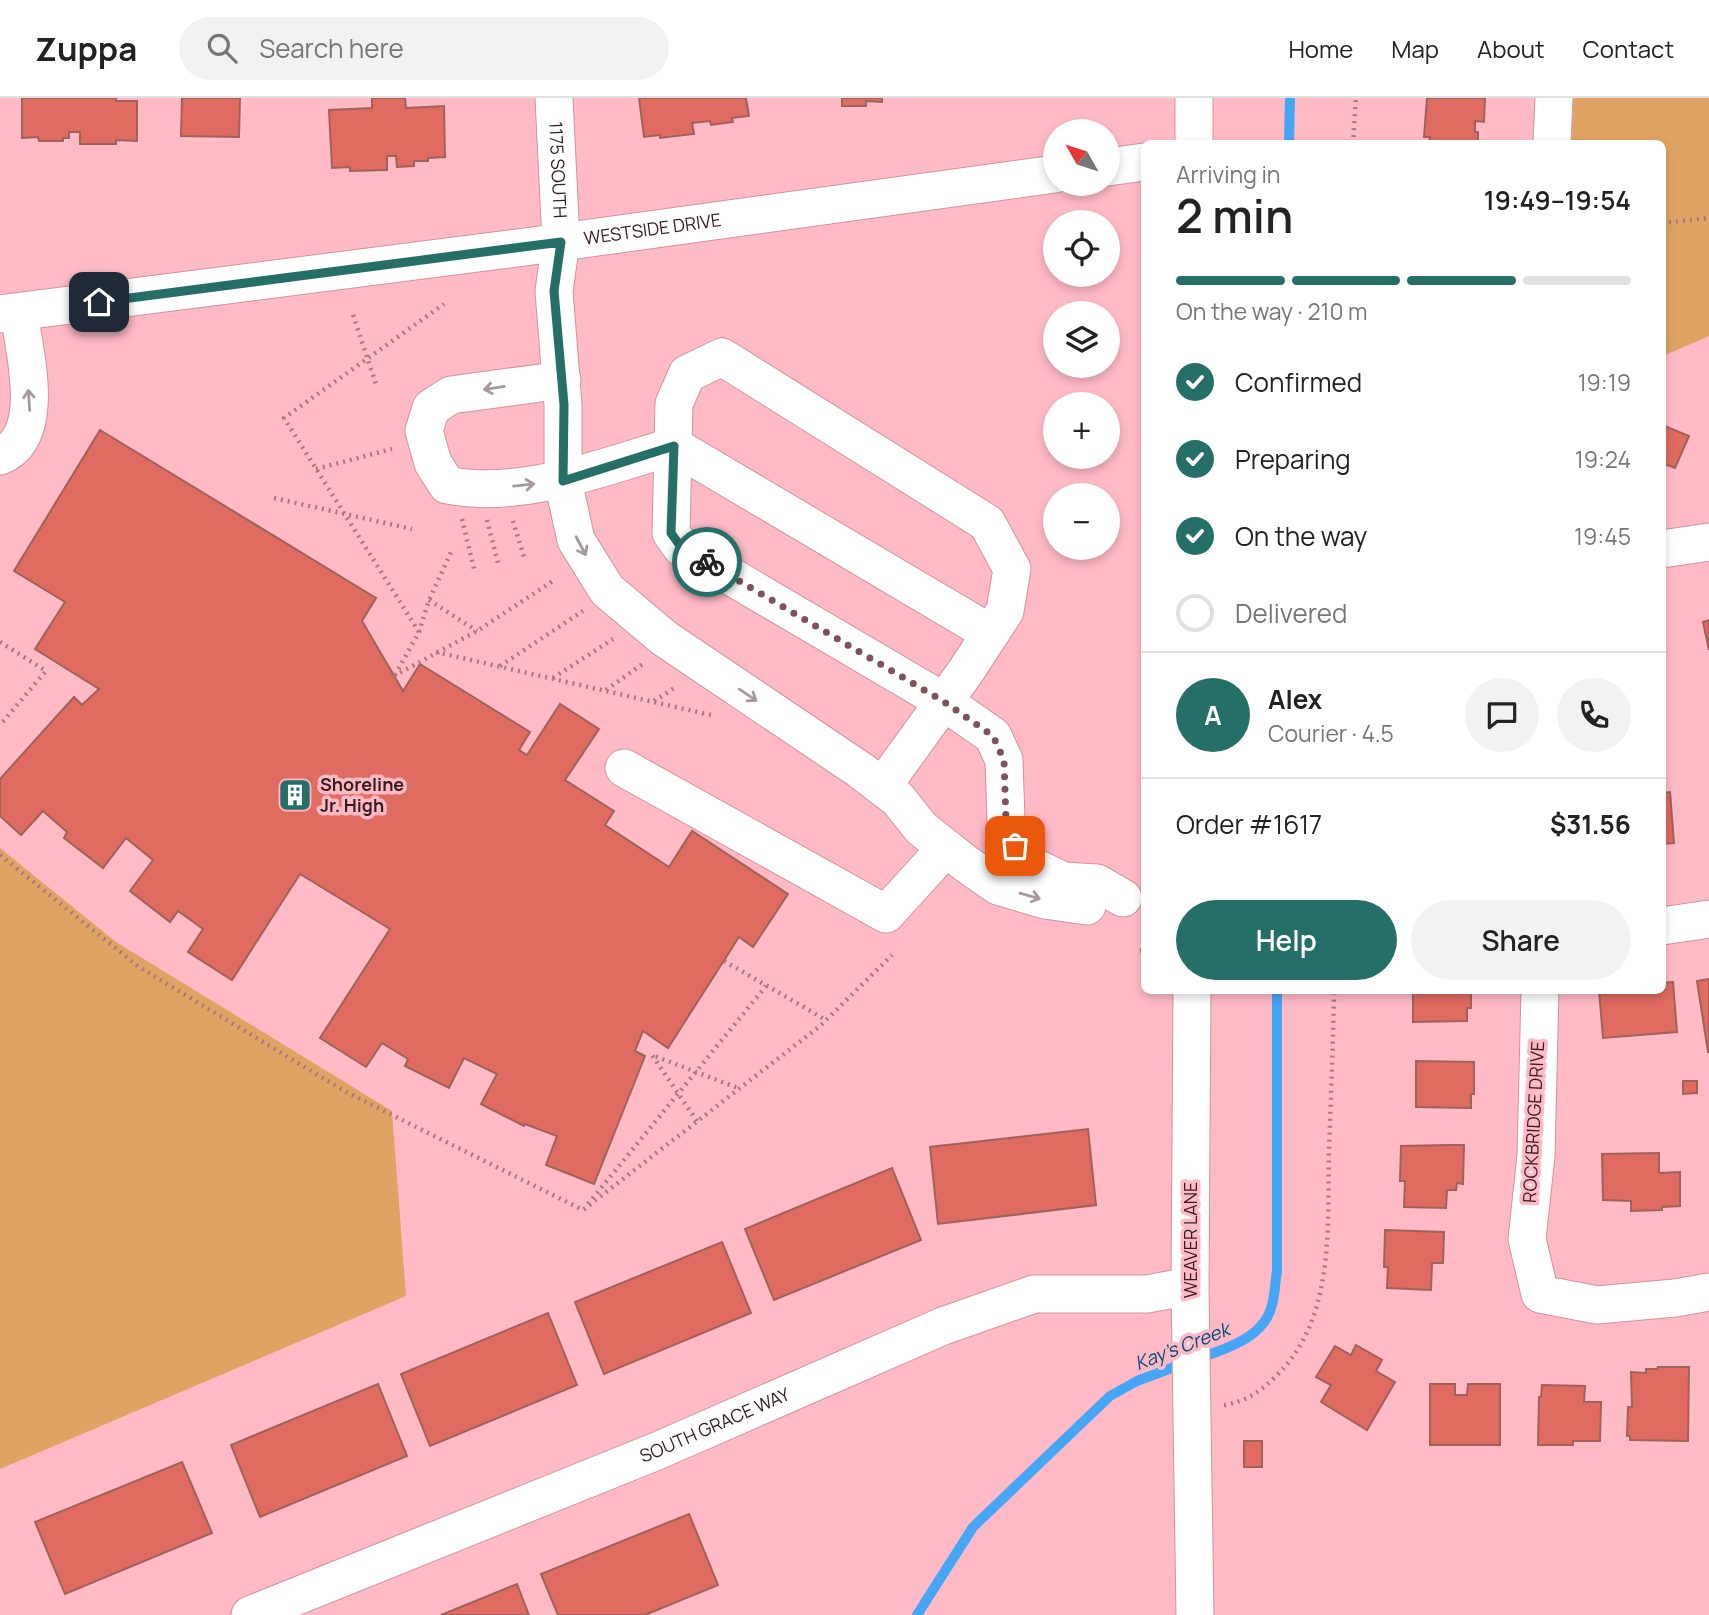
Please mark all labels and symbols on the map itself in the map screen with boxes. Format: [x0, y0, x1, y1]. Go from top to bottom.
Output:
north arrow [1043, 119, 1120, 196]
street label: 1175 SOUTH [544, 121, 573, 219]
street label: WESTSIDE DRIVE [582, 207, 723, 250]
pin [69, 272, 129, 332]
one-way arrow [483, 382, 506, 395]
one-way arrow [22, 389, 35, 412]
one-way arrow [512, 478, 534, 491]
courier [672, 527, 742, 597]
one-way arrow [574, 535, 588, 556]
one-way arrow [738, 688, 757, 702]
place label: Shoreline Jr. High [320, 772, 404, 817]
building icon: Shoreline Jr. High [276, 776, 314, 814]
pin [985, 816, 1045, 876]
one-way arrow [1019, 890, 1041, 903]
street label: ROCKBRIDGE DRIVE [1517, 1040, 1549, 1203]
street label: WEAVER LANE [1178, 1182, 1202, 1298]
water label: Kay's Creek [1131, 1315, 1236, 1376]
street label: SOUTH GRACE WAY [636, 1381, 794, 1468]

